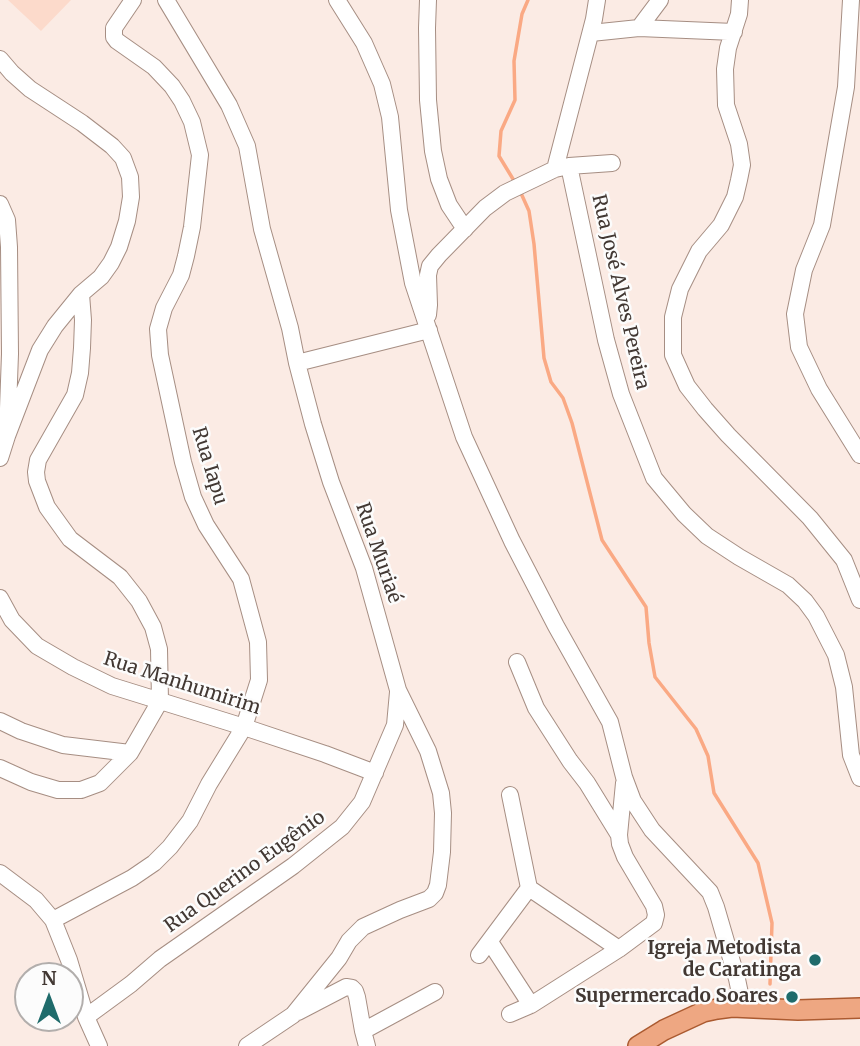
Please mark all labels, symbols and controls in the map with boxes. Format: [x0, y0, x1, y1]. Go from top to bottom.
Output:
street label: Rua José Alves Pereira [586, 192, 654, 392]
street label: Rua Iapu [186, 424, 232, 508]
street label: Rua Muriaé [350, 500, 406, 606]
street label: Rua Manhumirim [101, 648, 263, 720]
street label: Rua Querino Eugênio [160, 806, 330, 938]
place label: Igreja Metodista de Caratinga [647, 938, 801, 982]
marker: Igreja Metodista de Caratinga [807, 952, 823, 968]
north arrow [14, 962, 84, 1032]
text: N [41, 966, 57, 990]
place label: Supermercado Soares [575, 986, 778, 1008]
marker: Supermercado Soares [784, 989, 800, 1005]

